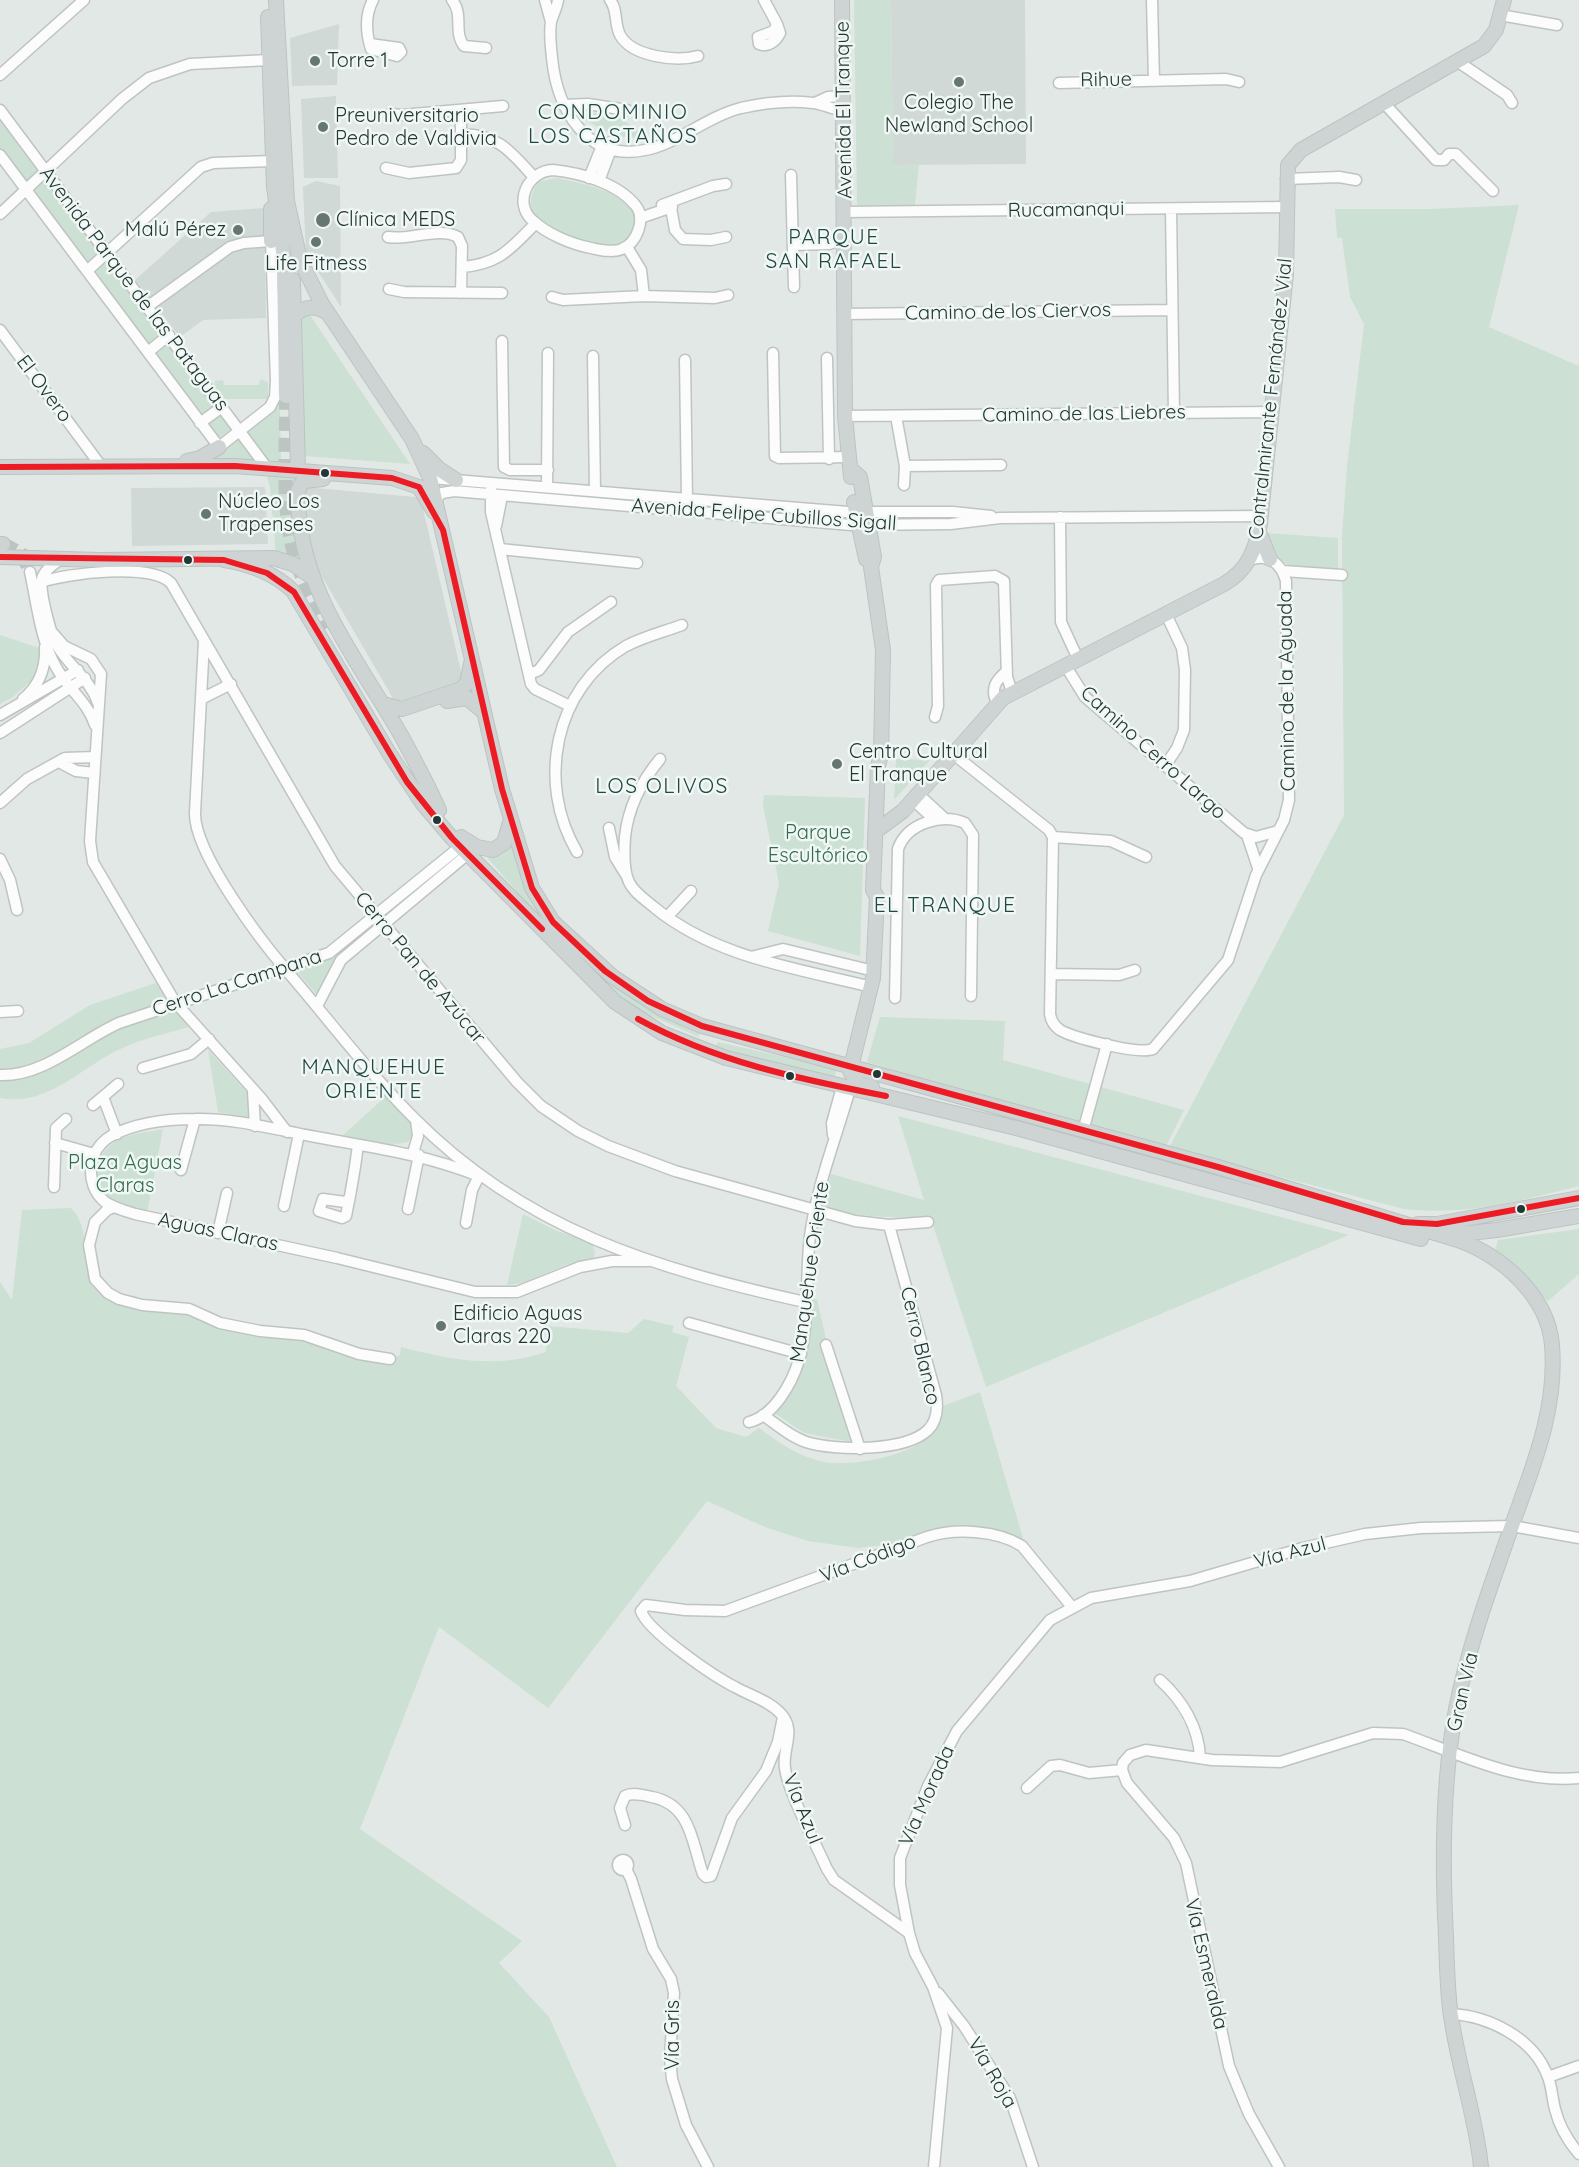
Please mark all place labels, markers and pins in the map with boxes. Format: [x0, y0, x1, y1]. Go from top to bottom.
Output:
place label: Torre 1 [327, 49, 388, 73]
marker: Torre 1 [308, 54, 322, 68]
marker: Colegio The Newland School [952, 75, 966, 89]
place label: Colegio The Newland School [885, 91, 1033, 138]
place label: Preuniversitario Pedro de Valdivia [335, 104, 497, 151]
marker: Preuniversitario Pedro de Valdivia [316, 120, 330, 134]
place label: Clínica MEDS [336, 208, 455, 232]
marker: Clínica MEDS [314, 211, 332, 229]
place label: Malú Pérez [125, 218, 226, 242]
marker: Malú Pérez [231, 223, 245, 237]
marker: Life Fitness [309, 235, 323, 249]
place label: Life Fitness [265, 252, 367, 276]
unlabelled marker [319, 467, 331, 479]
place label: Núcleo Los Trapenses [218, 490, 320, 537]
marker: Núcleo Los Trapenses [199, 507, 213, 521]
unlabelled marker [182, 554, 194, 566]
place label: Centro Cultural El Tranque [849, 740, 988, 787]
marker: Centro Cultural El Tranque [830, 757, 844, 771]
unlabelled marker [431, 814, 443, 826]
unlabelled marker [871, 1068, 883, 1080]
unlabelled marker [784, 1070, 796, 1082]
unlabelled marker [1515, 1203, 1527, 1215]
place label: Edificio Aguas Claras 220 [453, 1302, 582, 1349]
marker: Edificio Aguas Claras 220 [434, 1319, 448, 1333]

